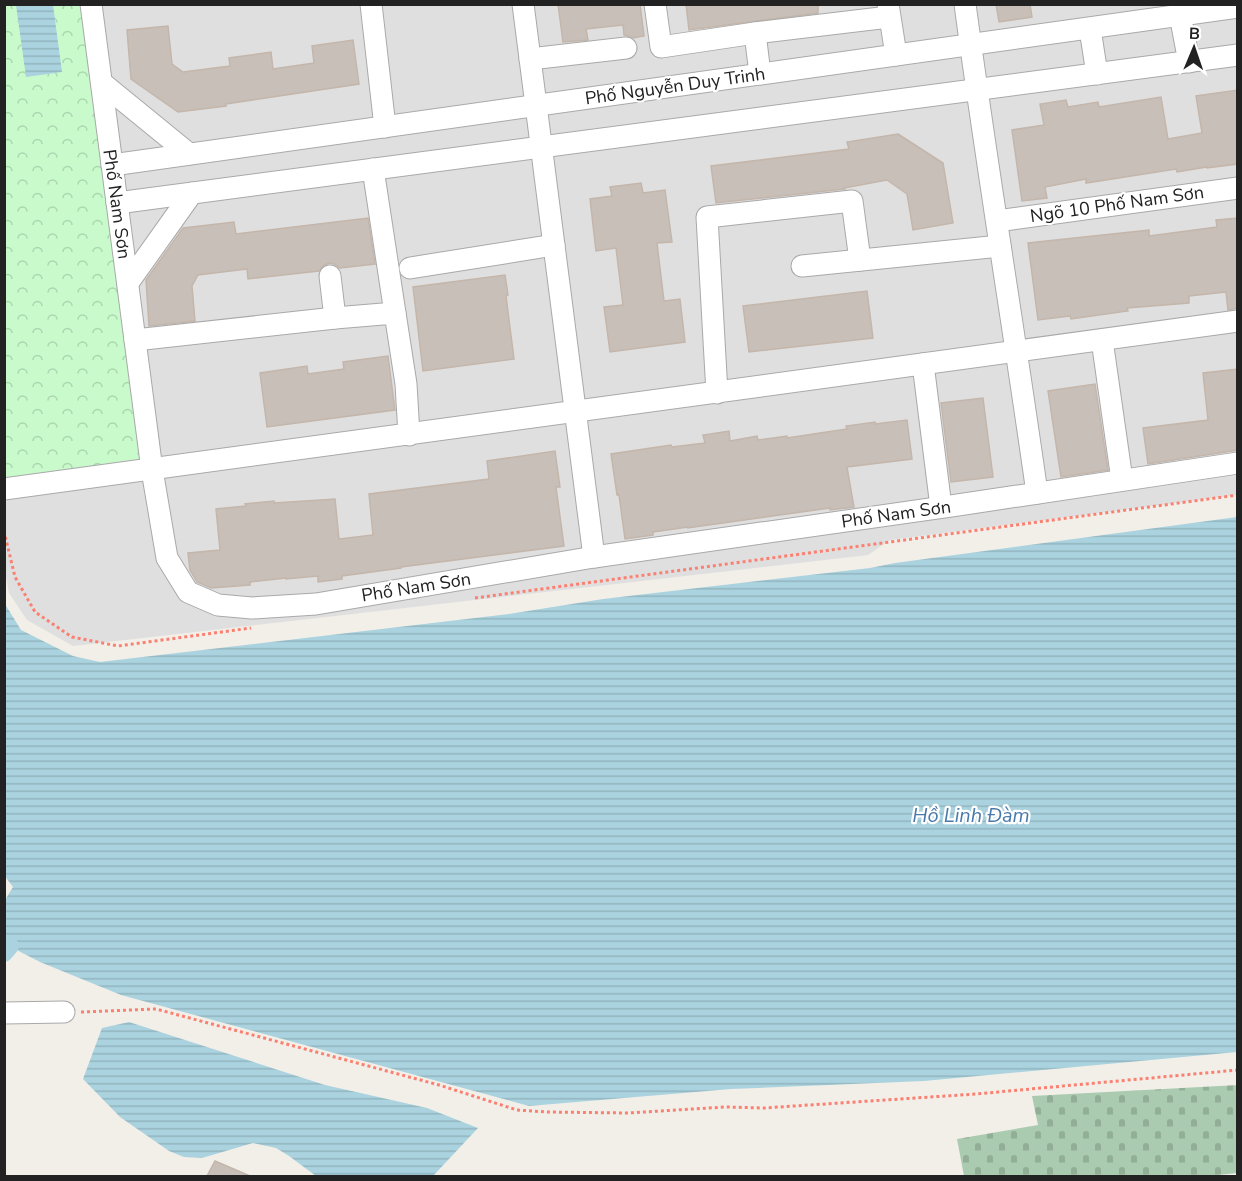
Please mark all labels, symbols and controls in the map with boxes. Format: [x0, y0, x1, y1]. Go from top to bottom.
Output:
north arrow [1164, 18, 1224, 78]
text: B [1189, 23, 1200, 45]
street label: Phố Nguyễn Duy Trinh [583, 61, 767, 111]
street label: Phố Nam Sơn [97, 148, 137, 260]
street label: Ngõ 10 Phố Nam Sơn [1029, 180, 1205, 228]
street label: Phố Nam Sơn [840, 494, 952, 534]
street label: Phố Nam Sơn [360, 567, 472, 607]
water label: Hồ Linh Đàm [912, 802, 1030, 829]

